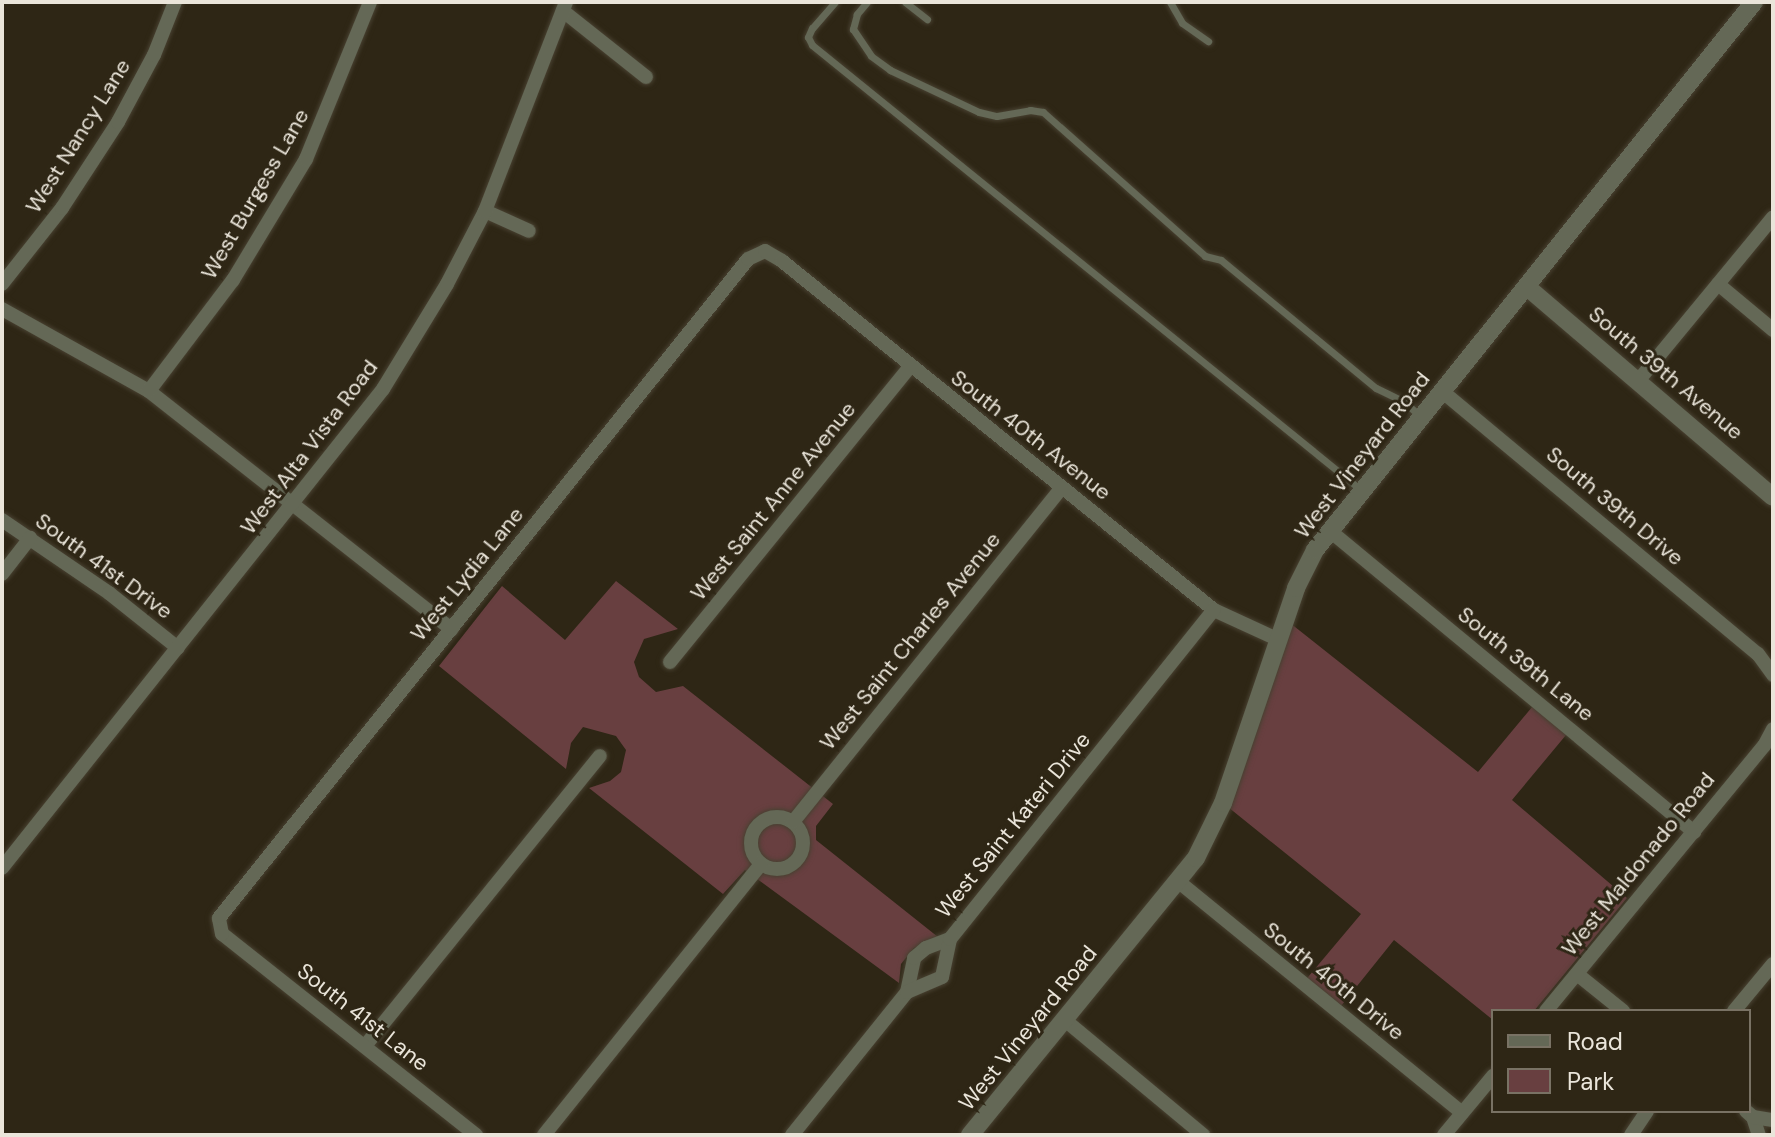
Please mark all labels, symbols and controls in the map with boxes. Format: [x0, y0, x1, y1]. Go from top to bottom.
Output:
street label: West Nancy Lane [20, 54, 136, 218]
street label: West Burgess Lane [195, 104, 315, 284]
street label: South 39th Avenue [1583, 301, 1749, 445]
street label: West Alta Vista Road [235, 354, 383, 540]
street label: South 40th Avenue [946, 364, 1116, 506]
street label: West Vineyard Road [1289, 366, 1435, 544]
street label: West Saint Anne Avenue [685, 396, 861, 606]
street label: South 39th Drive [1541, 441, 1689, 571]
street label: West Lydia Lane [405, 502, 529, 646]
street label: South 41st Drive [30, 507, 178, 625]
street label: West Saint Charles Avenue [814, 527, 1006, 755]
street label: South 39th Lane [1453, 601, 1599, 727]
street label: West Saint Kateri Drive [930, 727, 1096, 923]
street label: West Maldonado Road [1556, 767, 1720, 961]
street label: South 40th Drive [1258, 916, 1410, 1046]
street label: West Vineyard Road [953, 940, 1103, 1116]
street label: South 41st Lane [292, 958, 434, 1076]
legend [1491, 1009, 1751, 1113]
text: Road [1567, 1026, 1623, 1057]
text: Park [1567, 1066, 1614, 1097]

